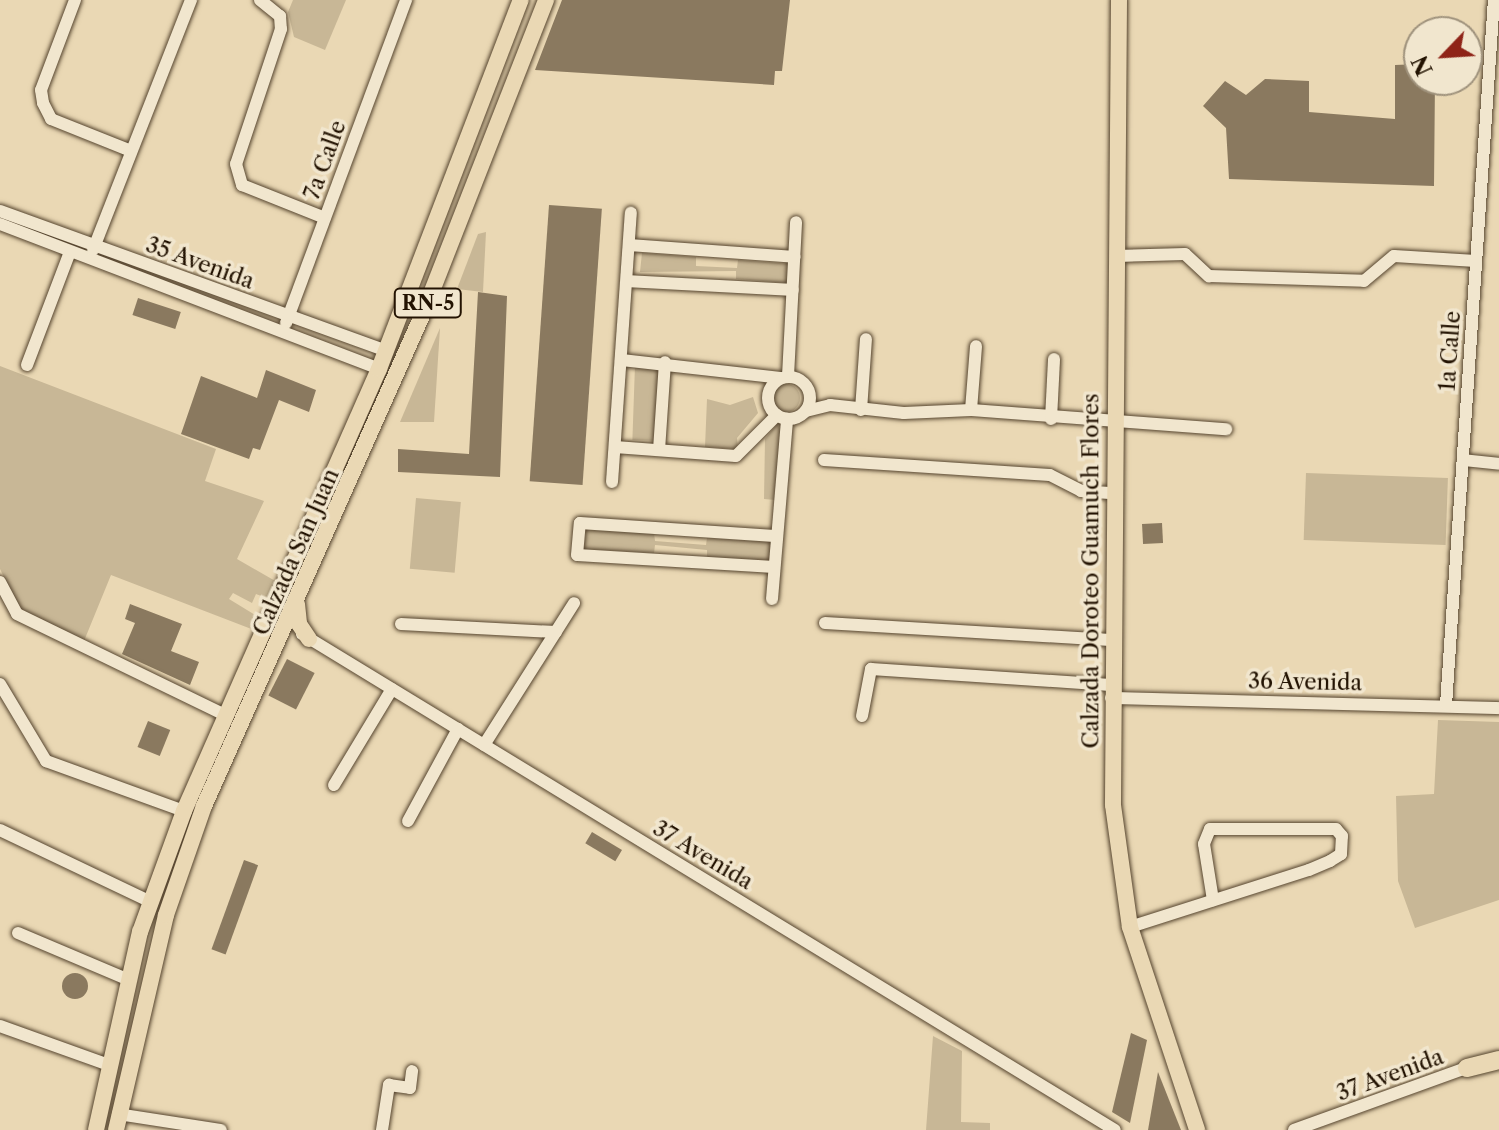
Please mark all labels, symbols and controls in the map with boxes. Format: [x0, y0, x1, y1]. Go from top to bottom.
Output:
north arrow [1403, 16, 1483, 96]
text: N [1406, 51, 1439, 80]
street label: 7a Calle [299, 117, 351, 203]
street label: 35 Avenida [142, 231, 258, 295]
road number: RN-5 [392, 287, 464, 319]
street label: 1a Calle [1434, 310, 1466, 392]
street label: Calzada Doroteo Guamuch Flores [1078, 393, 1104, 749]
street label: Calzada San Juan [247, 465, 345, 639]
street label: 36 Avenida [1247, 668, 1363, 696]
street label: 37 Avenida [648, 815, 758, 895]
street label: 37 Avenida [1332, 1043, 1448, 1107]

